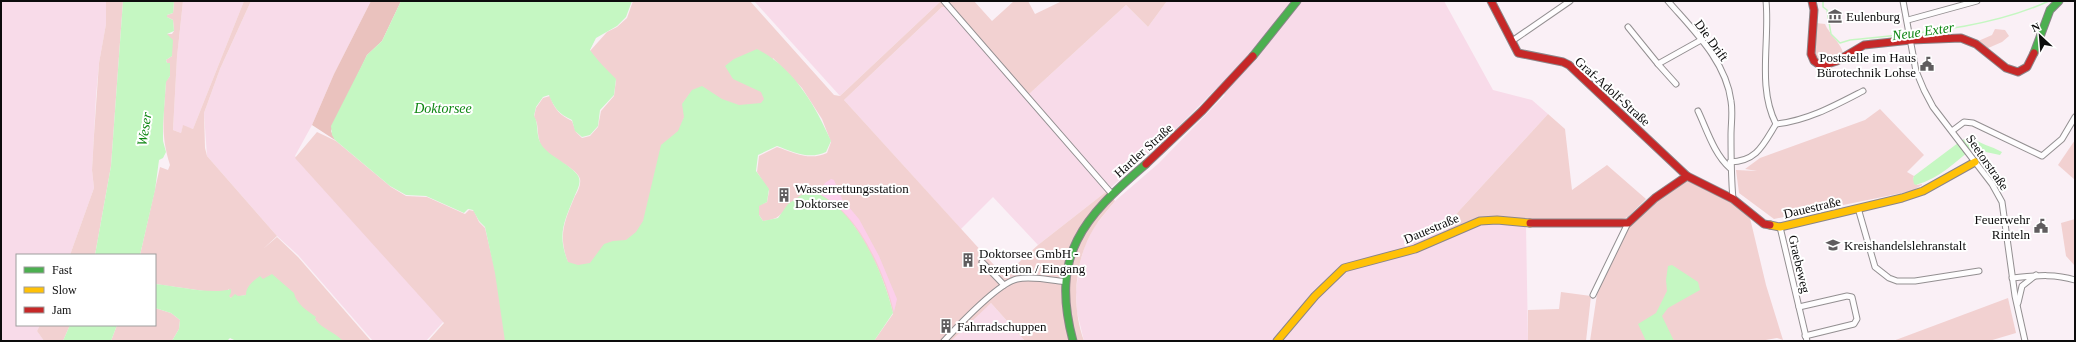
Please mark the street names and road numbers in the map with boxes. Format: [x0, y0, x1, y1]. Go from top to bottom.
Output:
street label: Die Drift [1692, 17, 1732, 64]
street label: Graf-Adolf-Straße [1572, 54, 1654, 129]
street label: Hartler Straße [1111, 120, 1176, 180]
street label: Seetorstraße [1963, 132, 2012, 193]
street label: Dauestraße [1782, 194, 1843, 221]
street label: Dauestraße [1401, 210, 1461, 247]
street label: Graebeweg [1786, 234, 1814, 295]

